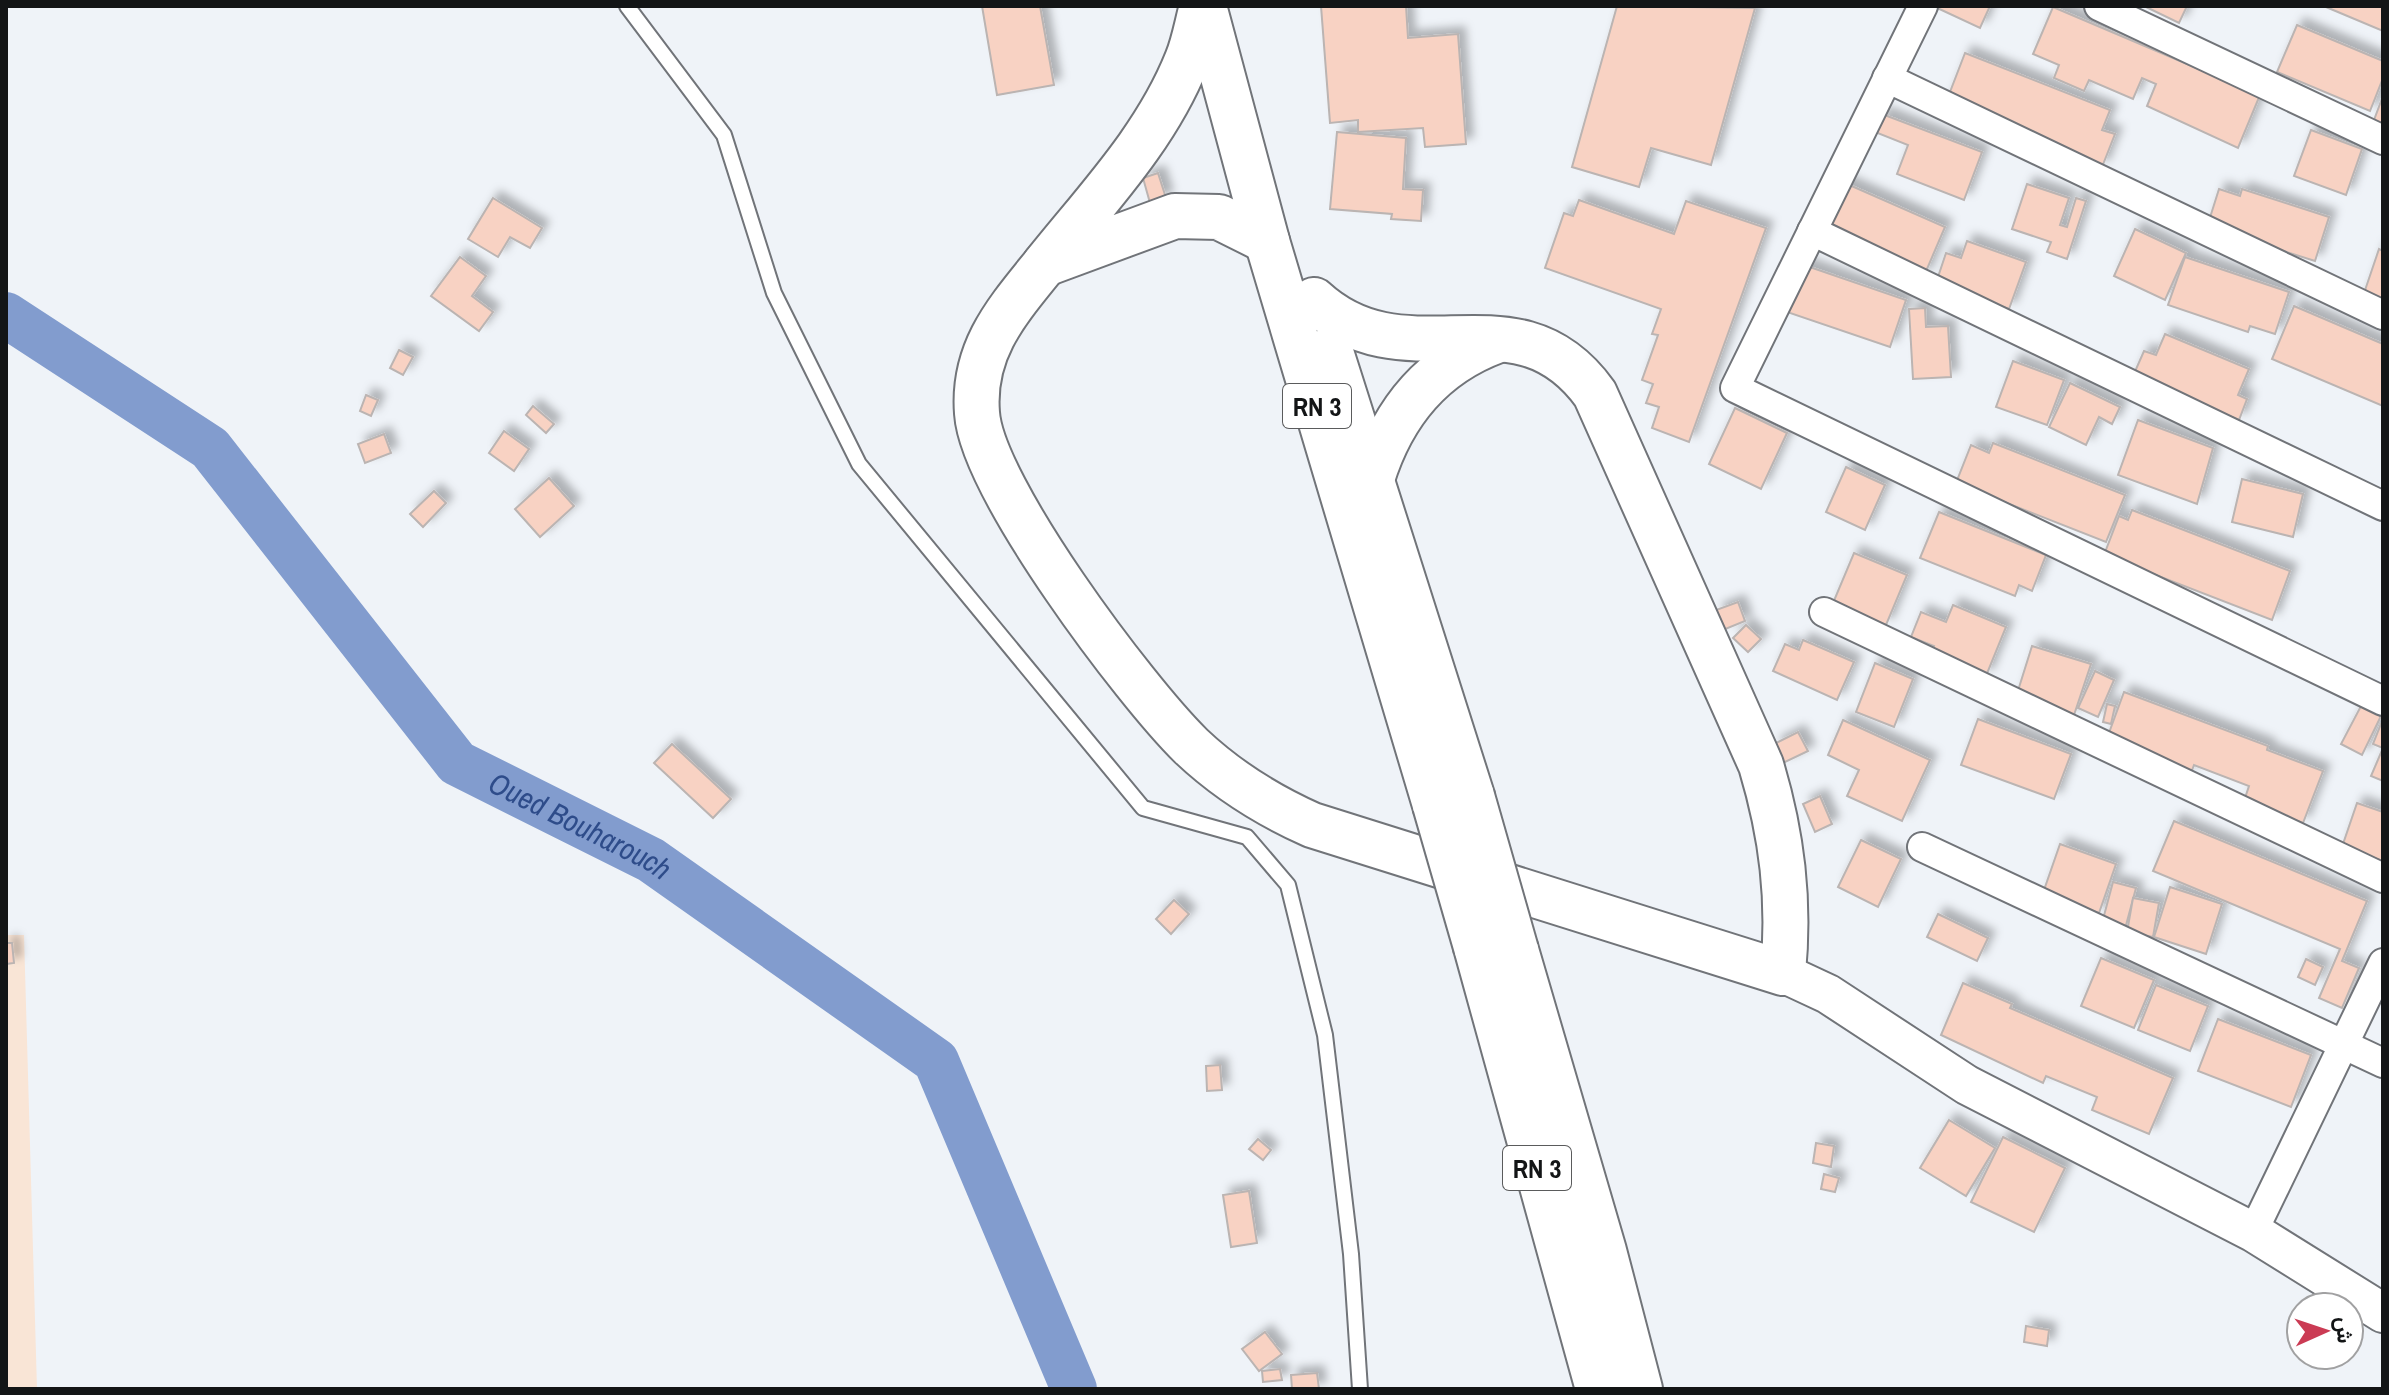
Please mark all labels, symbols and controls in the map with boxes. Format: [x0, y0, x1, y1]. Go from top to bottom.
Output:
road number: RN 3 [1283, 384, 1351, 428]
water label: Oued Bouharouch [482, 762, 680, 889]
road number: RN 3 [1503, 1146, 1571, 1190]
north arrow [2285, 1291, 2365, 1371]
text: ش [2329, 1316, 2361, 1344]

